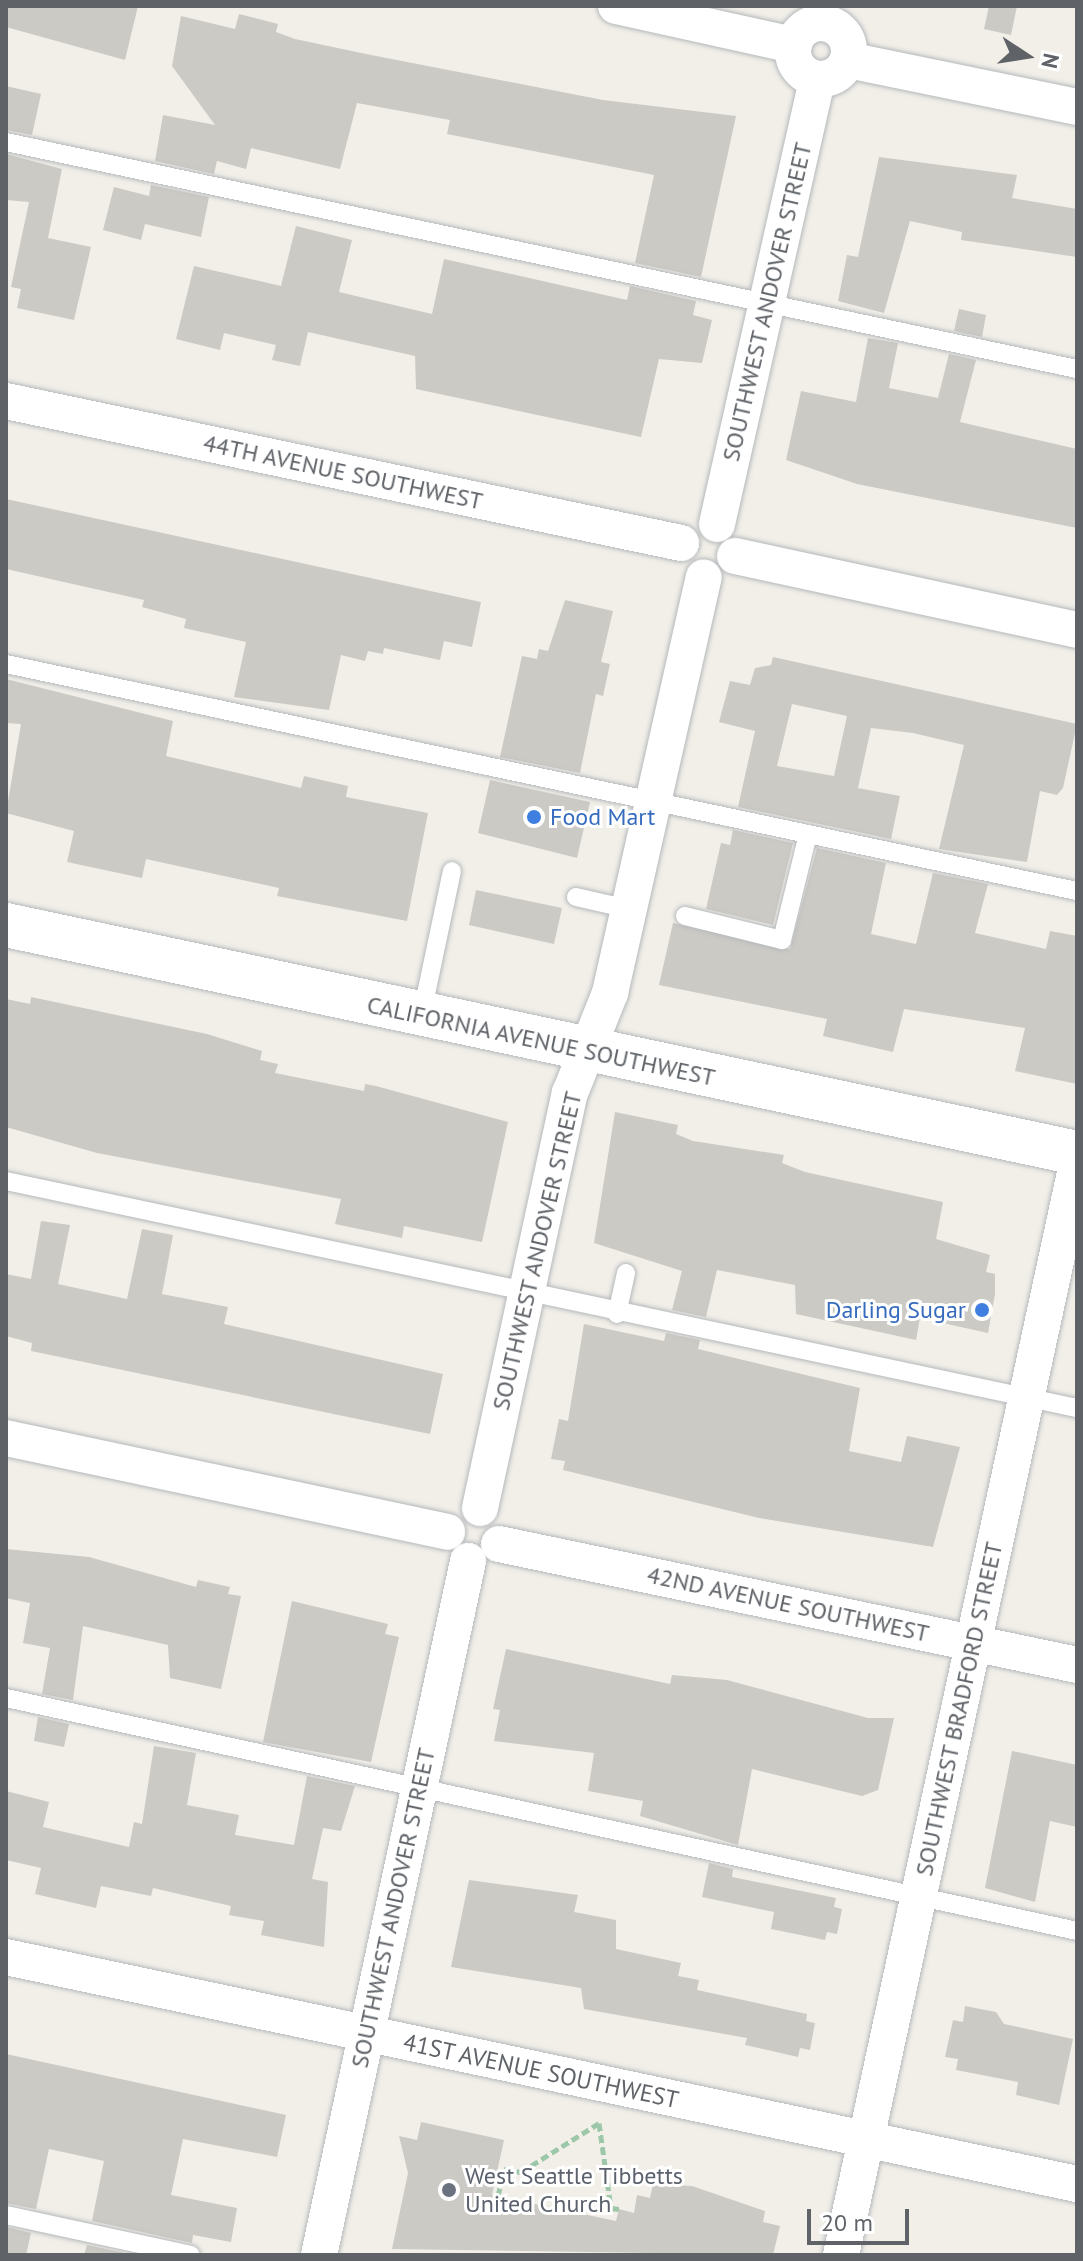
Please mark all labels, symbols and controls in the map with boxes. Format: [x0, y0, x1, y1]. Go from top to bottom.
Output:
north arrow [987, 16, 1067, 96]
text: N [1035, 51, 1066, 71]
street label: SOUTHWEST ANDOVER STREET [716, 139, 818, 465]
street label: 44TH AVENUE SOUTHWEST [200, 428, 486, 516]
place label: Food Mart [550, 803, 655, 831]
marker: Food Mart [525, 808, 543, 826]
street label: CALIFORNIA AVENUE SOUTHWEST [364, 990, 718, 1092]
street label: SOUTHWEST ANDOVER STREET [486, 1088, 588, 1414]
place label: Darling Sugar [826, 1296, 966, 1324]
marker: Darling Sugar [973, 1301, 991, 1319]
street label: SOUTHWEST BRADFORD STREET [909, 1539, 1009, 1879]
street label: 42ND AVENUE SOUTHWEST [644, 1560, 932, 1648]
street label: SOUTHWEST ANDOVER STREET [345, 1745, 441, 2071]
street label: 41ST AVENUE SOUTHWEST [400, 2028, 682, 2114]
place label: West Seattle Tibbetts United Church [465, 2162, 684, 2218]
marker: West Seattle Tibbetts United Church [440, 2181, 458, 2199]
scale bar [811, 2193, 913, 2243]
text: 20 m [821, 2207, 873, 2238]

